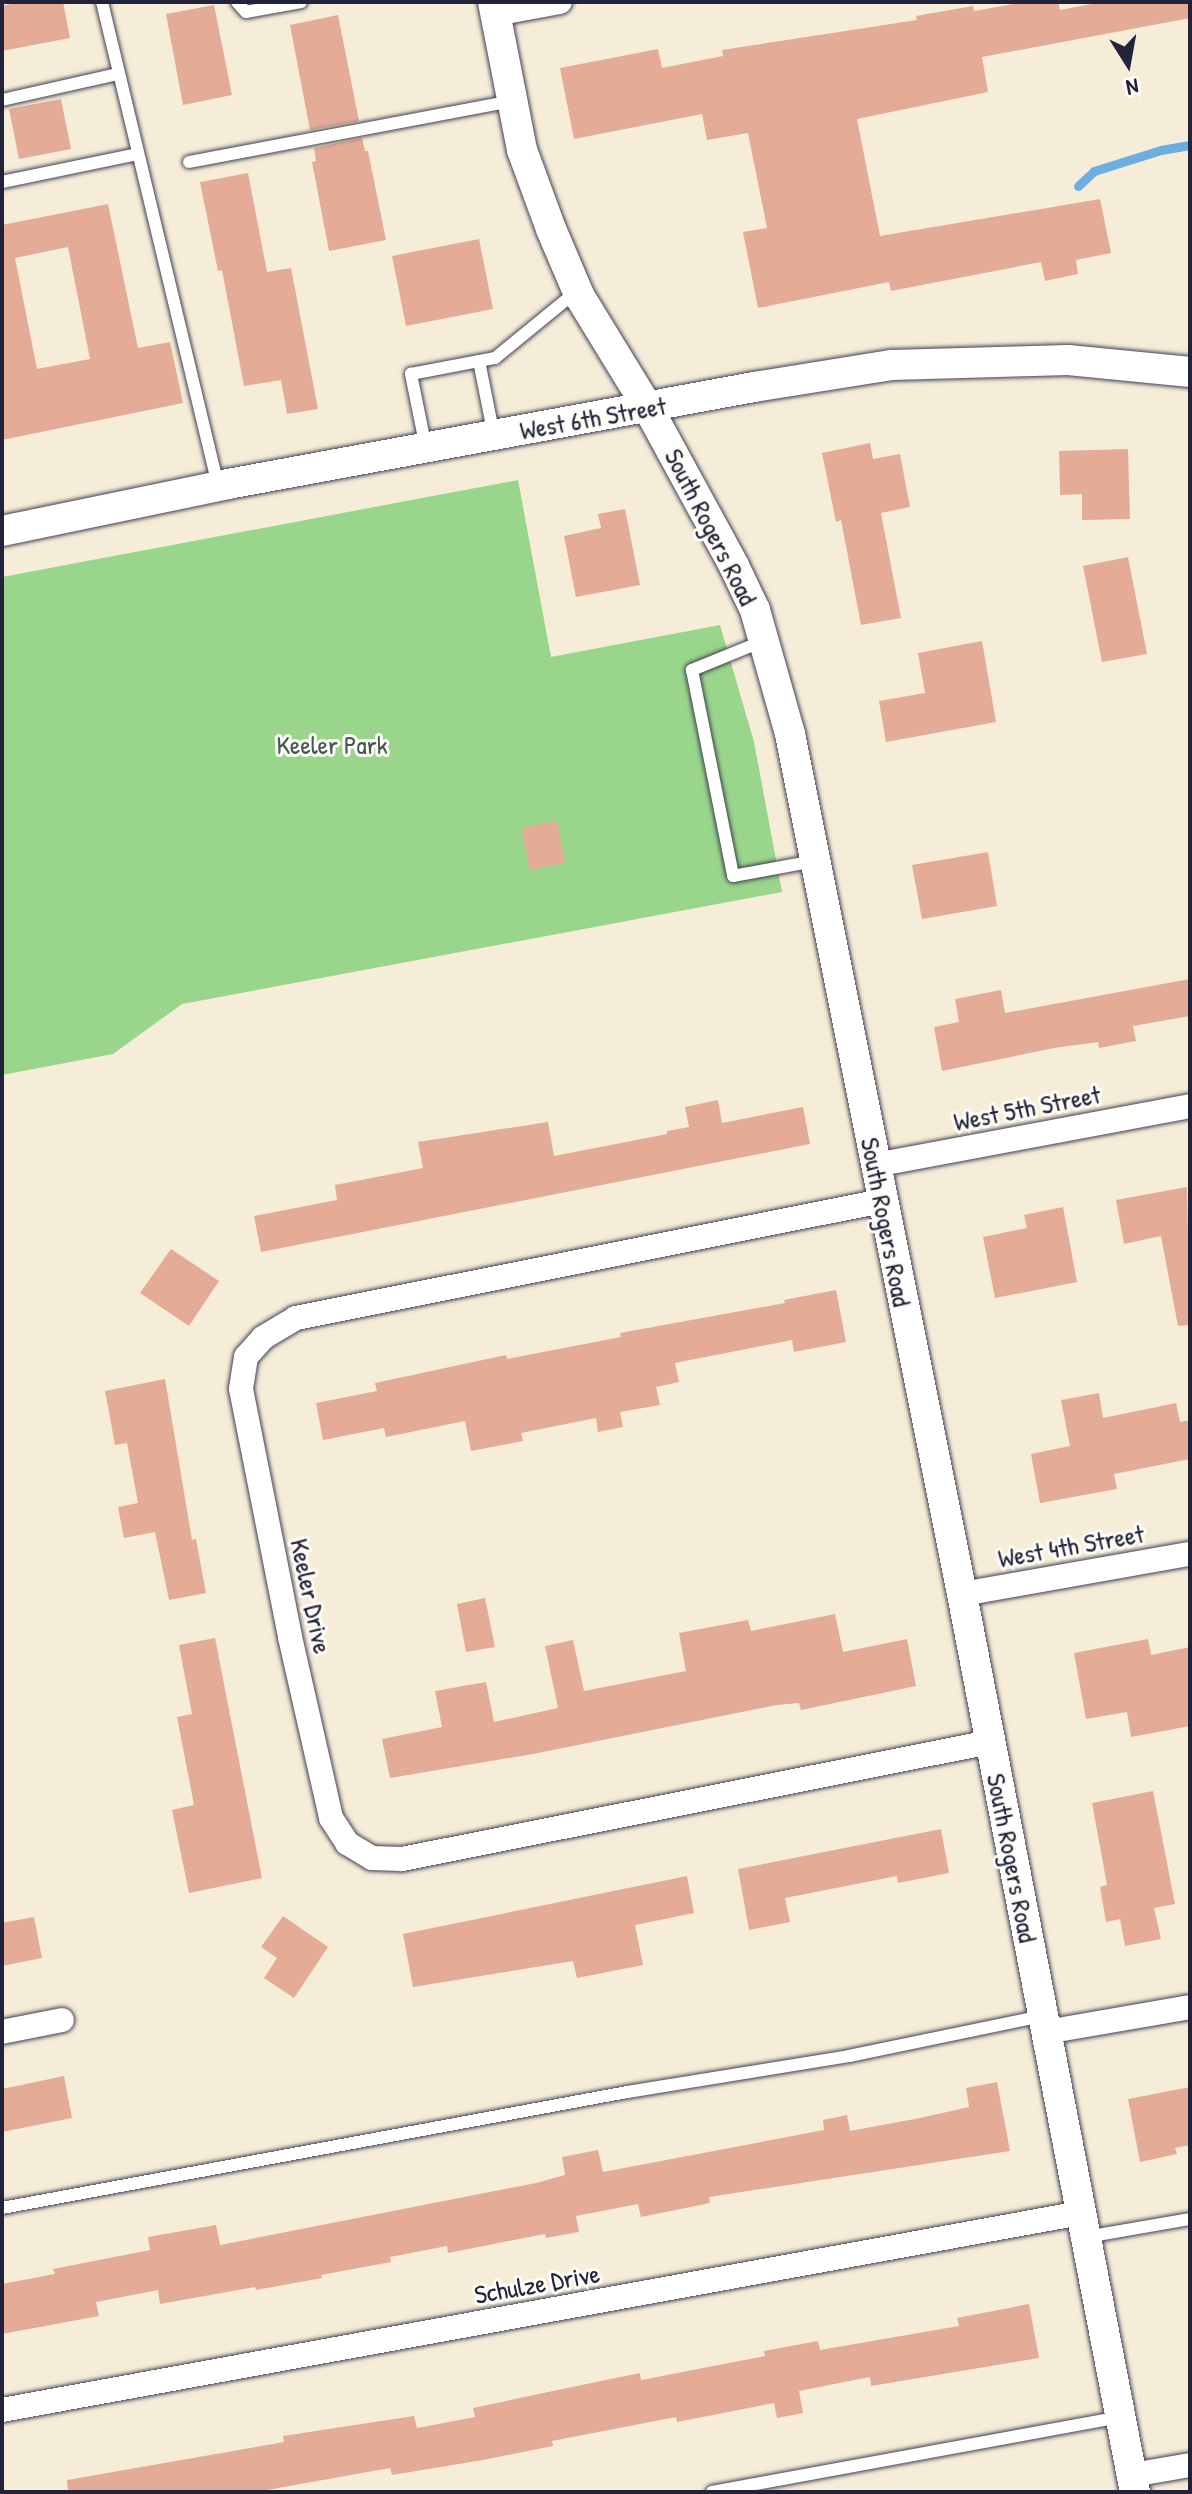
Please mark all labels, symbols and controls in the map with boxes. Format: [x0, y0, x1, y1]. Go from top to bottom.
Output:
north arrow [1088, 24, 1168, 104]
text: N [1124, 72, 1141, 103]
street label: West 6th Street [517, 390, 669, 446]
street label: South Rogers Road [658, 444, 764, 610]
park label: Keeler Park [276, 729, 388, 761]
street label: West 5th Street [951, 1079, 1103, 1137]
street label: South Rogers Road [854, 1135, 918, 1309]
street label: West 4th Street [996, 1518, 1146, 1574]
street label: Keeler Drive [284, 1536, 338, 1656]
street label: South Rogers Road [980, 1771, 1044, 1945]
street label: Schulze Drive [472, 2258, 602, 2310]

